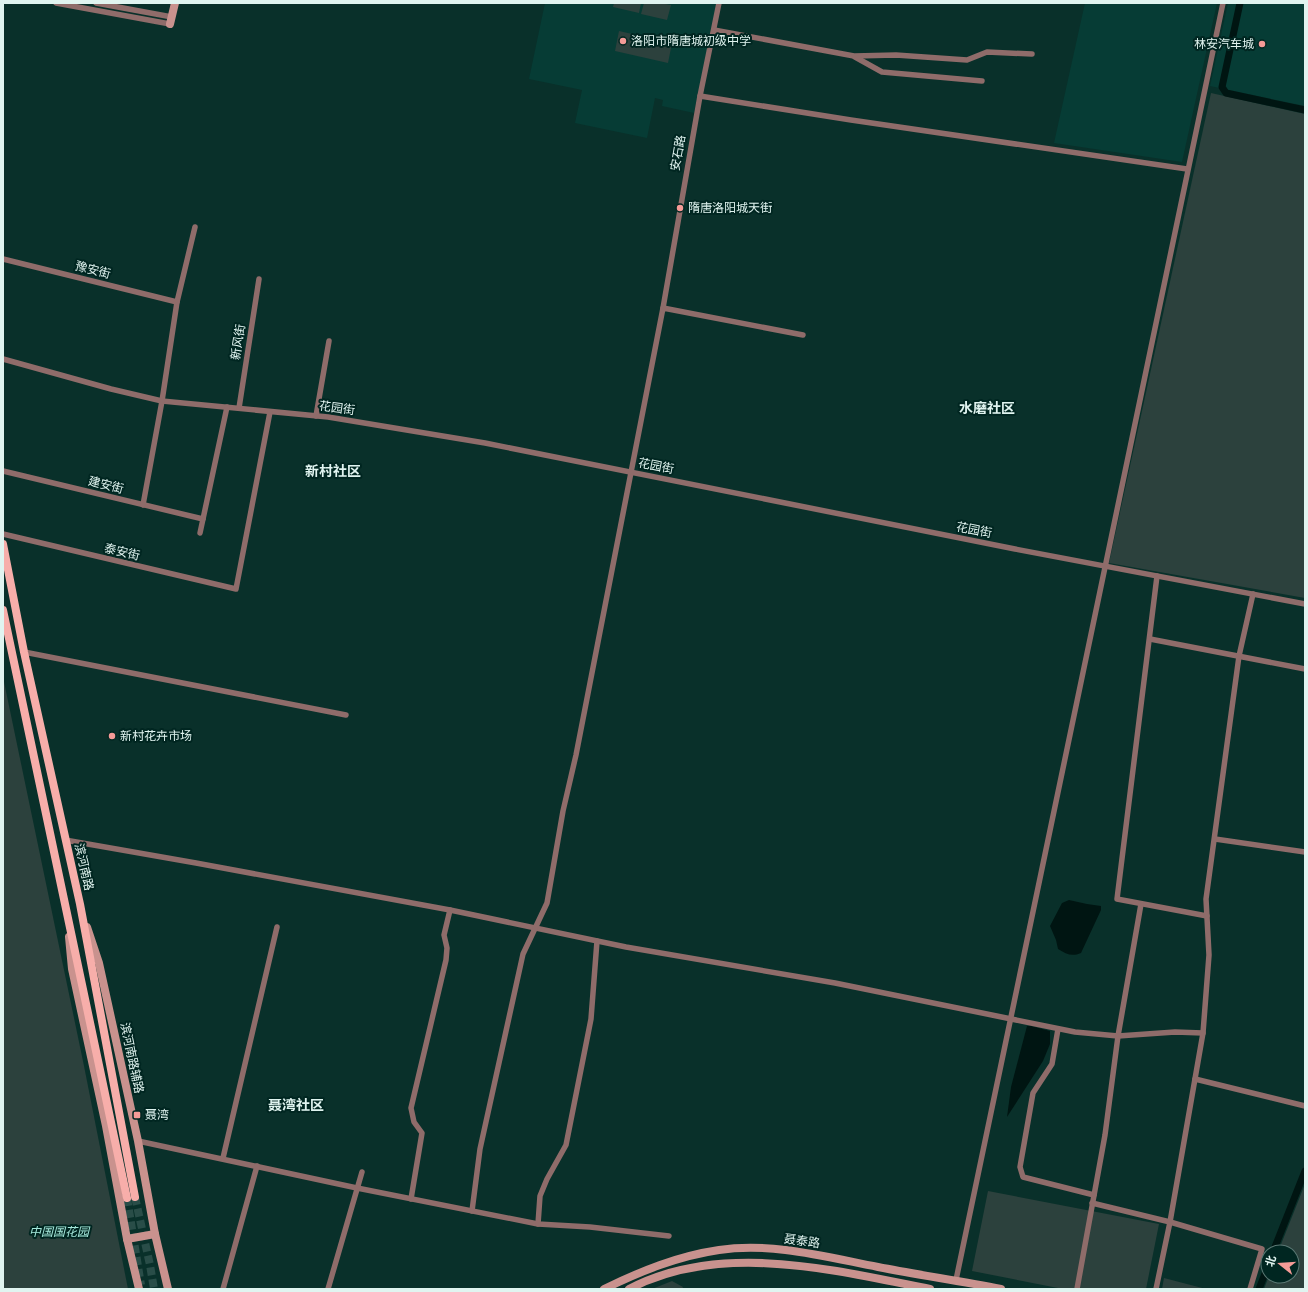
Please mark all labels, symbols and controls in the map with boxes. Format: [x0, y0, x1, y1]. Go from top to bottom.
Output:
place label: 洛阳市隋唐城初级中学 [631, 34, 751, 48]
marker: 洛阳市隋唐城初级中学 [618, 36, 628, 46]
place label: 林安汽车城 [1194, 37, 1254, 51]
marker: 林安汽车城 [1257, 39, 1267, 49]
street label: 安石路 [668, 134, 688, 172]
place label: 隋唐洛阳城天街 [688, 201, 772, 215]
marker: 隋唐洛阳城天街 [675, 203, 685, 213]
street label: 豫安街 [74, 259, 112, 281]
street label: 新风街 [228, 323, 248, 361]
street label: 花园街 [318, 399, 356, 417]
district label: 水磨社区 [959, 400, 1015, 417]
street label: 花园街 [637, 456, 675, 476]
district label: 新村社区 [305, 463, 361, 480]
street label: 建安街 [87, 474, 125, 496]
street label: 花园街 [955, 520, 993, 540]
street label: 泰安街 [103, 541, 141, 563]
place label: 新村花卉市场 [120, 729, 192, 743]
marker: 新村花卉市场 [107, 731, 117, 741]
street label: 滨河南路 [72, 842, 96, 892]
street label: 滨河南路辅路 [118, 1021, 146, 1095]
district label: 聂湾社区 [268, 1097, 324, 1114]
place label: 聂湾 [145, 1108, 169, 1122]
marker: 聂湾 [132, 1110, 142, 1120]
park label: 中国国花园 [29, 1225, 91, 1239]
street label: 聂泰路 [783, 1232, 821, 1250]
north arrow [1260, 1244, 1300, 1284]
text: 北 [1263, 1254, 1279, 1268]

